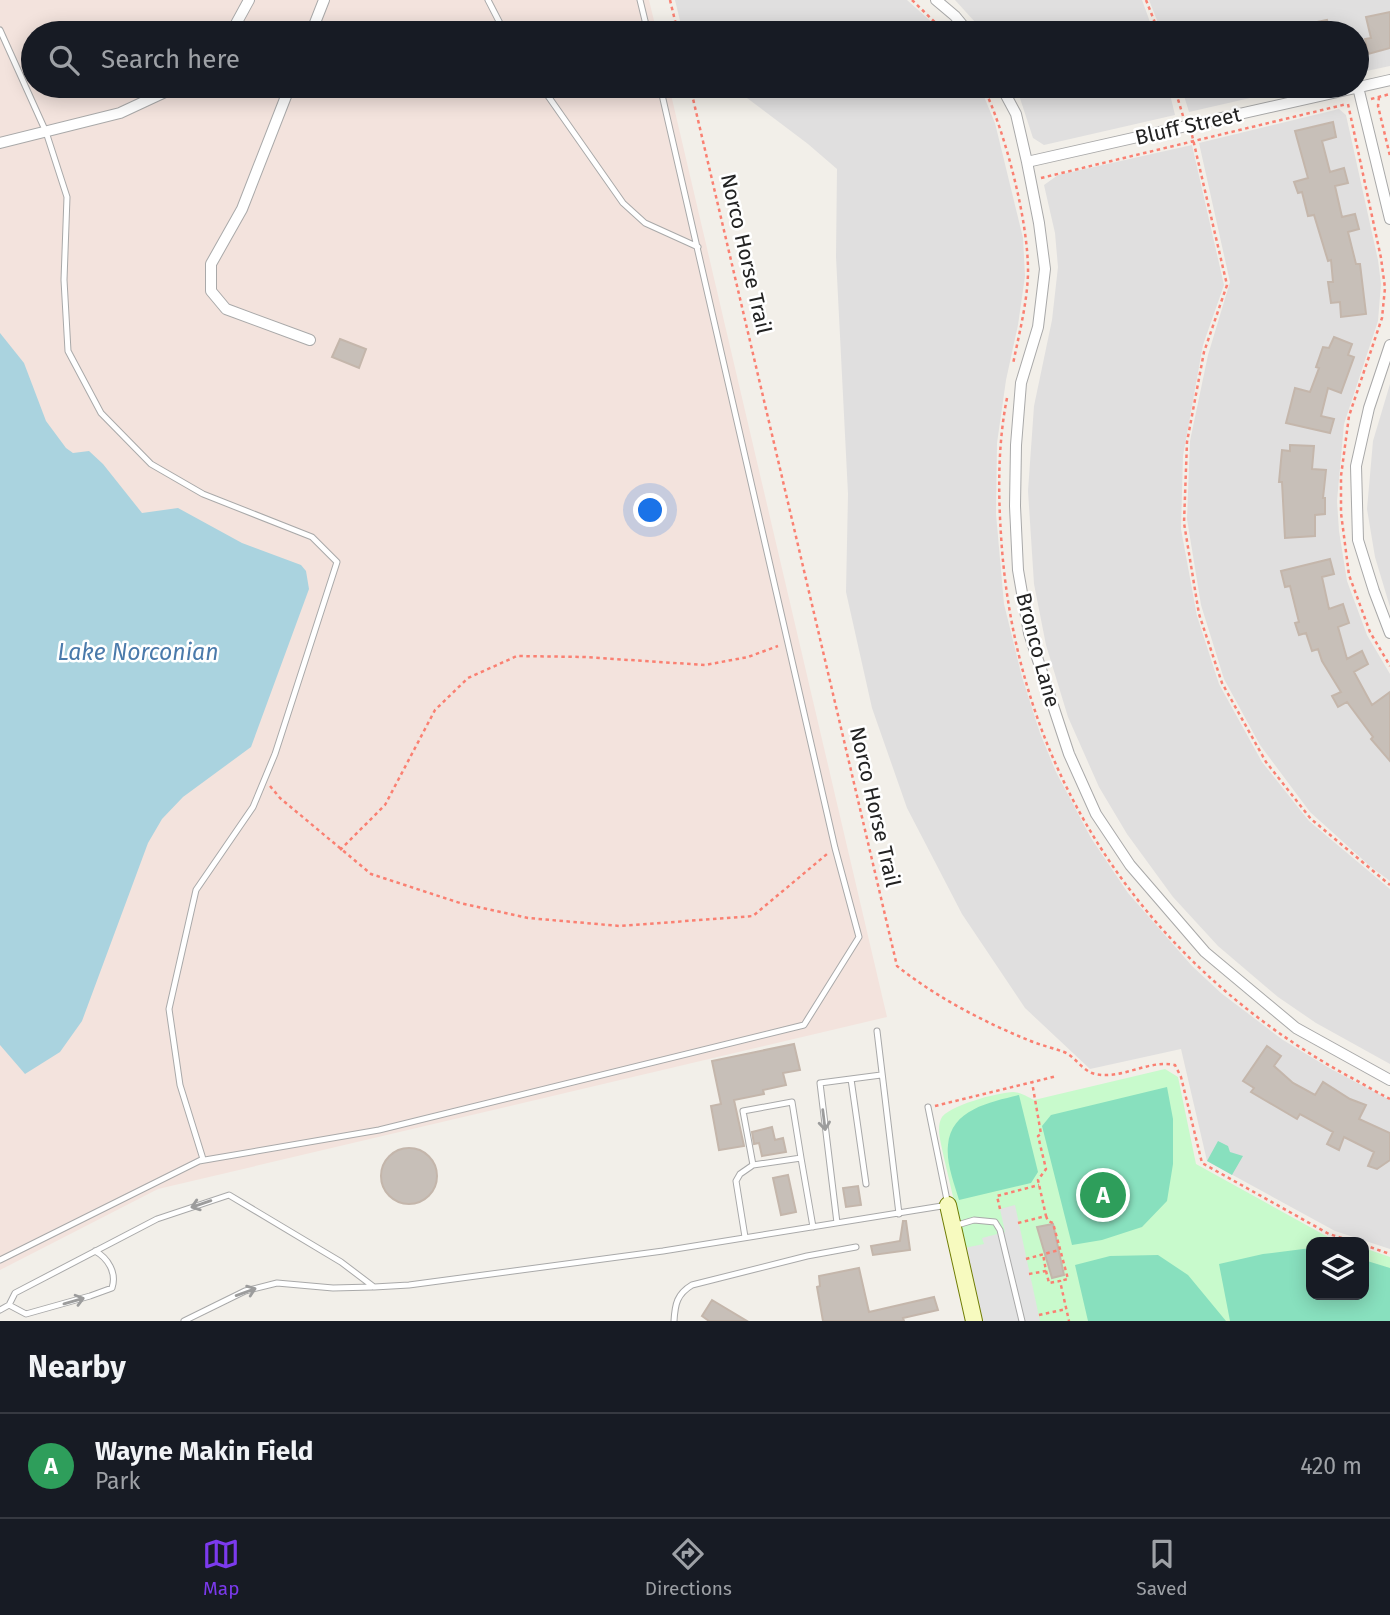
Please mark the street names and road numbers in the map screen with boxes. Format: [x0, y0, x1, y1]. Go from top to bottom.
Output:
street label: Bluff Street [1133, 101, 1244, 151]
street label: Norco Horse Trail [715, 171, 777, 337]
street label: Bronco Lane [1010, 590, 1066, 710]
street label: Norco Horse Trail [844, 724, 906, 890]

